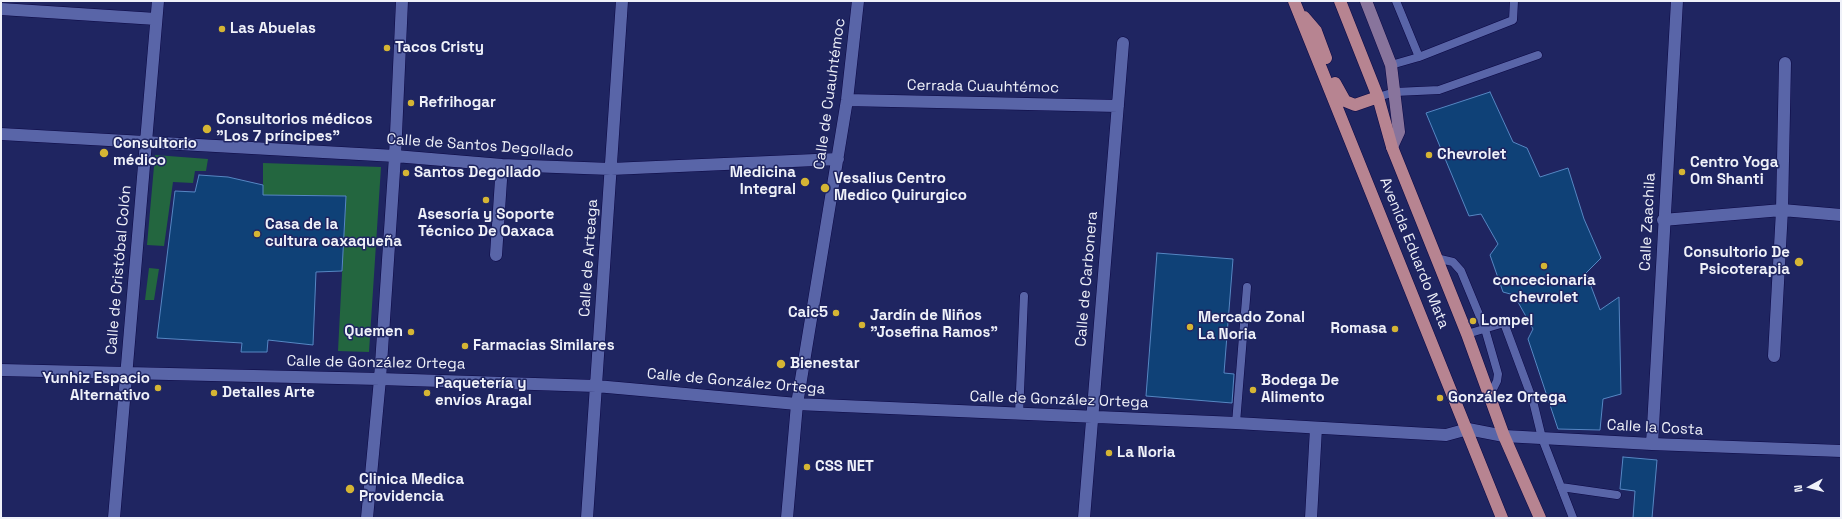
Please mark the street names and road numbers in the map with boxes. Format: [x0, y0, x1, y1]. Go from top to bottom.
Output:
street label: Calle de Cuauhtémoc [810, 17, 850, 171]
street label: Cerrada Cuauhtémoc [907, 77, 1059, 97]
street label: Calle de Santos Degollado [386, 130, 574, 162]
street label: Calle Zaachila [1636, 173, 1660, 271]
street label: Avenida Eduardo Mata [1375, 175, 1453, 331]
street label: Calle de Cristóbal Colón [103, 184, 135, 356]
street label: Calle de Arteaga [576, 199, 602, 317]
street label: Calle de Carbonera [1072, 211, 1102, 347]
street label: Calle de González Ortega [286, 352, 466, 374]
street label: Calle de González Ortega [646, 365, 826, 399]
street label: Calle de González Ortega [969, 388, 1149, 412]
street label: Calle la Costa [1606, 416, 1704, 440]

